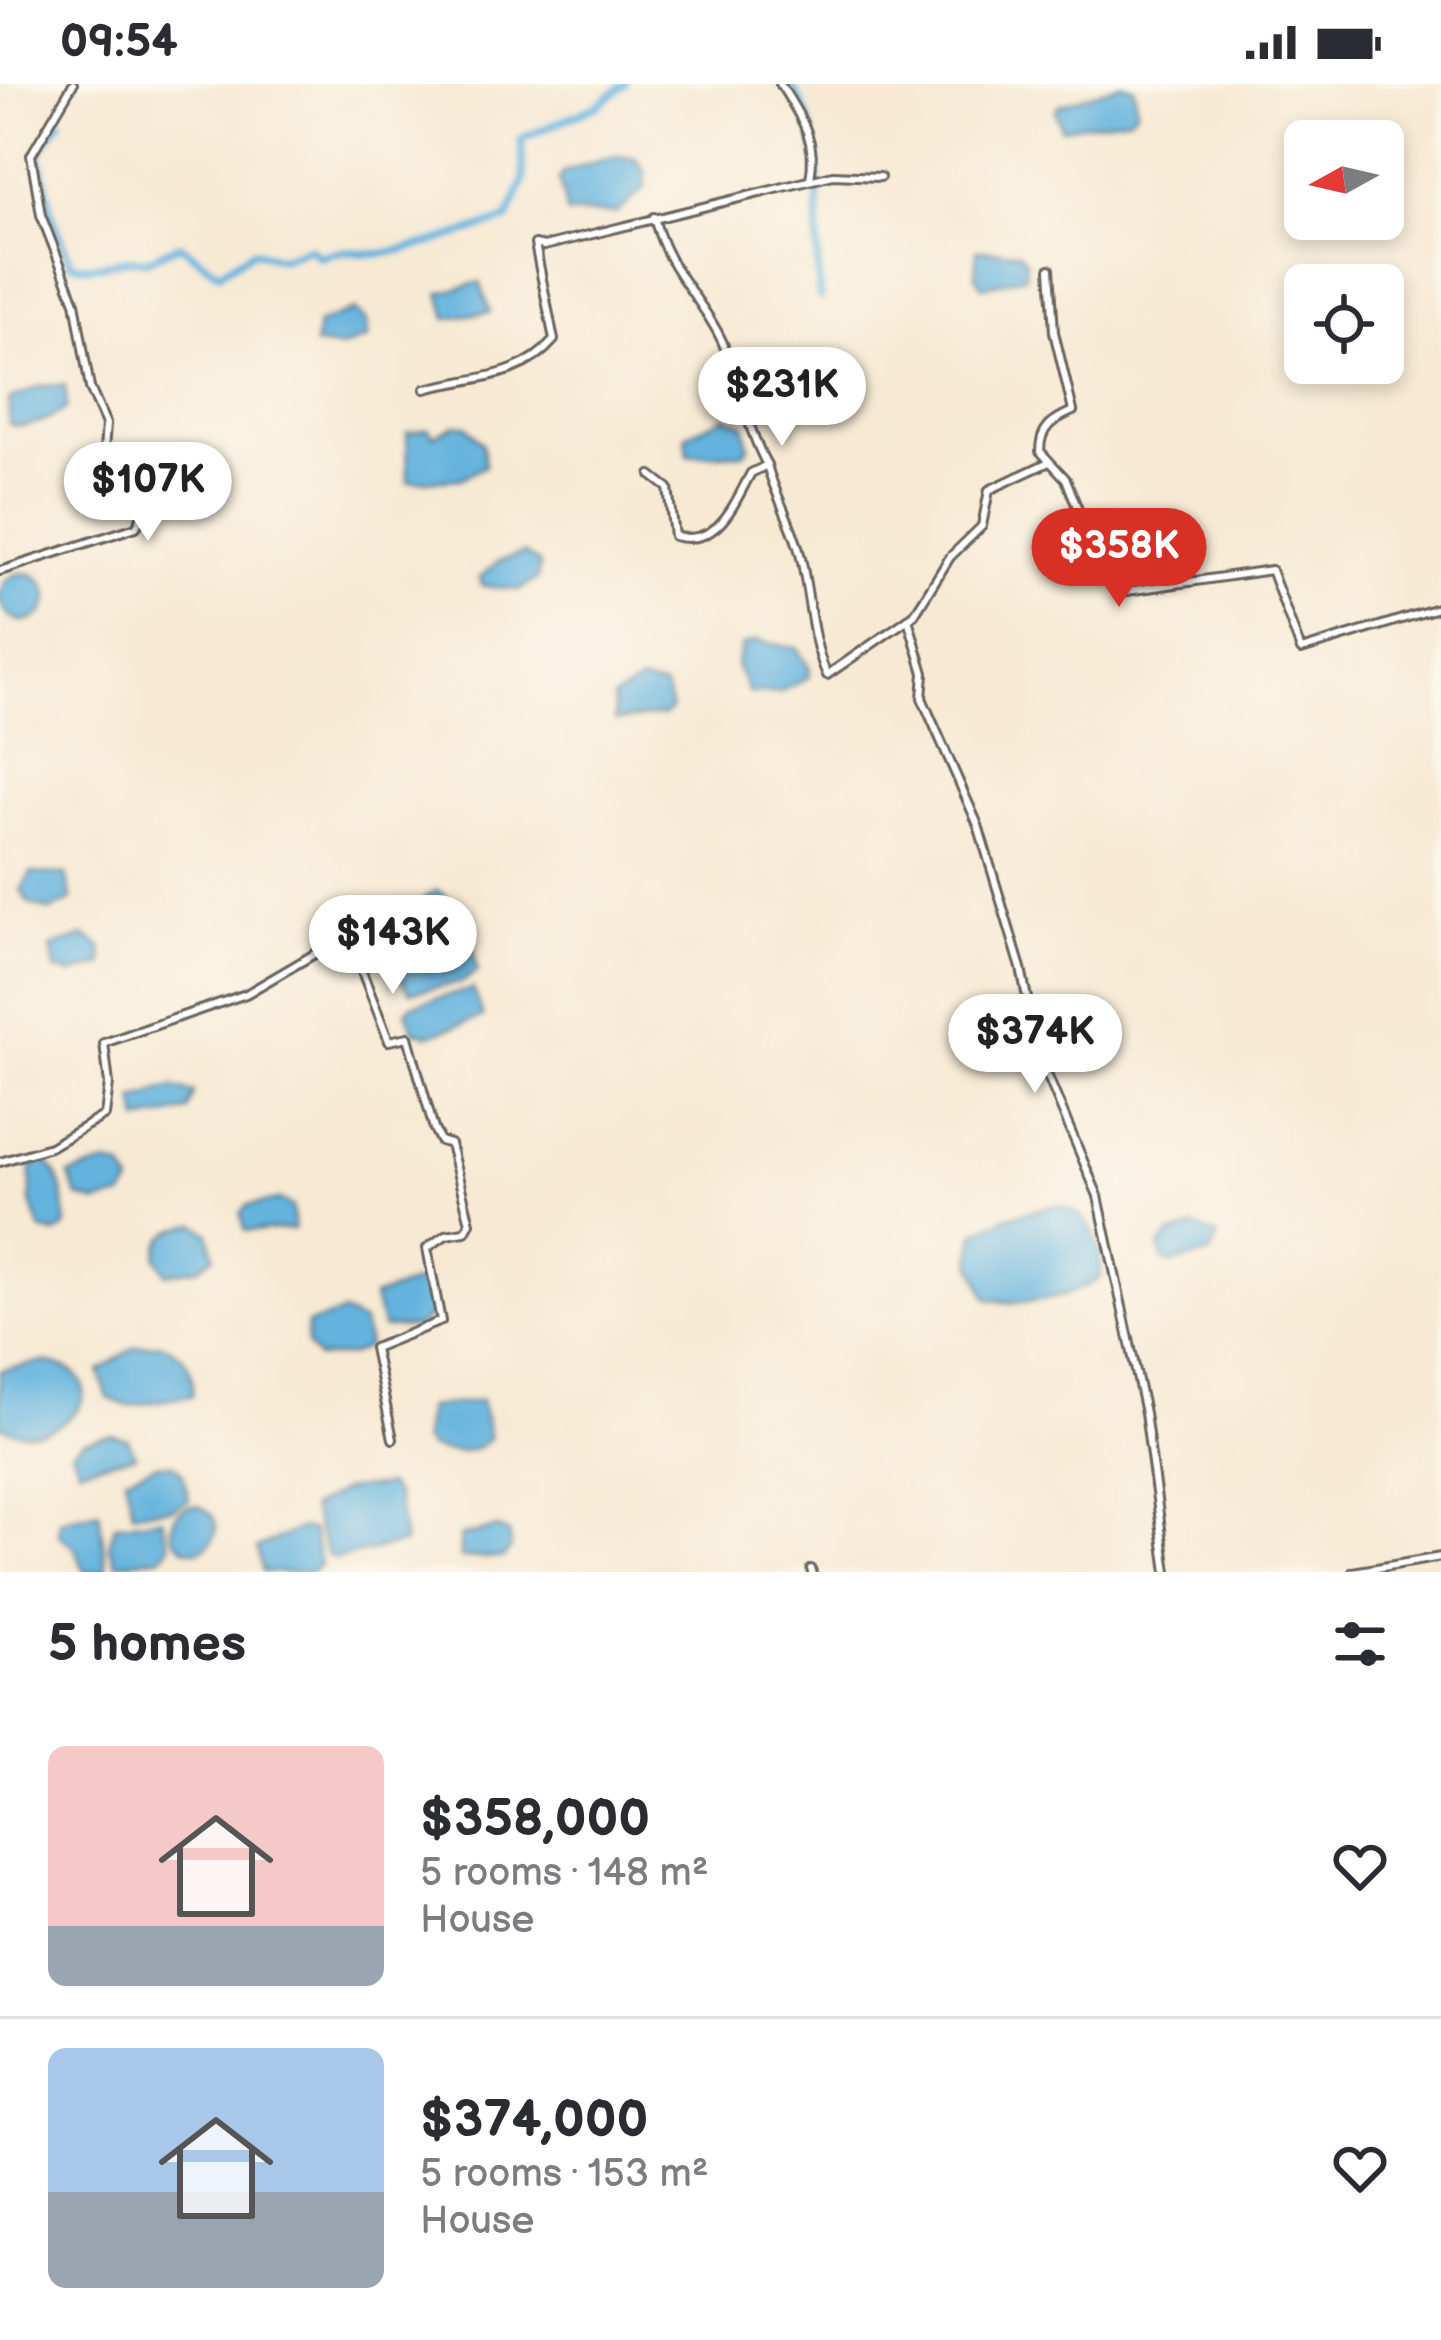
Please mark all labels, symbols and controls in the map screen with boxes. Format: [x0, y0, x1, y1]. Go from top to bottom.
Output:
text: 09:54 [60, 15, 178, 70]
north arrow [1284, 120, 1404, 240]
map controls [1284, 120, 1404, 384]
button: locate [1284, 264, 1404, 384]
pin: $231K [698, 347, 866, 449]
text: $231K [725, 362, 839, 409]
pin: $107K [64, 442, 232, 544]
text: $107K [91, 457, 205, 504]
pin: $358K [1035, 508, 1203, 610]
text: $358K [1059, 523, 1179, 570]
pin: $143K [309, 895, 477, 997]
text: $143K [336, 910, 450, 957]
pin: $374K [951, 994, 1119, 1096]
text: $374K [975, 1009, 1095, 1056]
icon: filters [1327, 1611, 1393, 1677]
text: 5 homes [48, 1614, 246, 1675]
text: $358,000 [420, 1789, 650, 1850]
icon: home [144, 1794, 288, 1938]
icon: heart [1327, 1833, 1393, 1899]
text: 5 rooms · 148 m² [420, 1850, 709, 1897]
text: House [420, 1897, 534, 1944]
text: $374,000 [420, 2090, 648, 2151]
icon: home [144, 2096, 288, 2240]
icon: heart [1327, 2135, 1393, 2201]
text: 5 rooms · 153 m² [420, 2151, 709, 2198]
text: House [420, 2198, 534, 2245]

